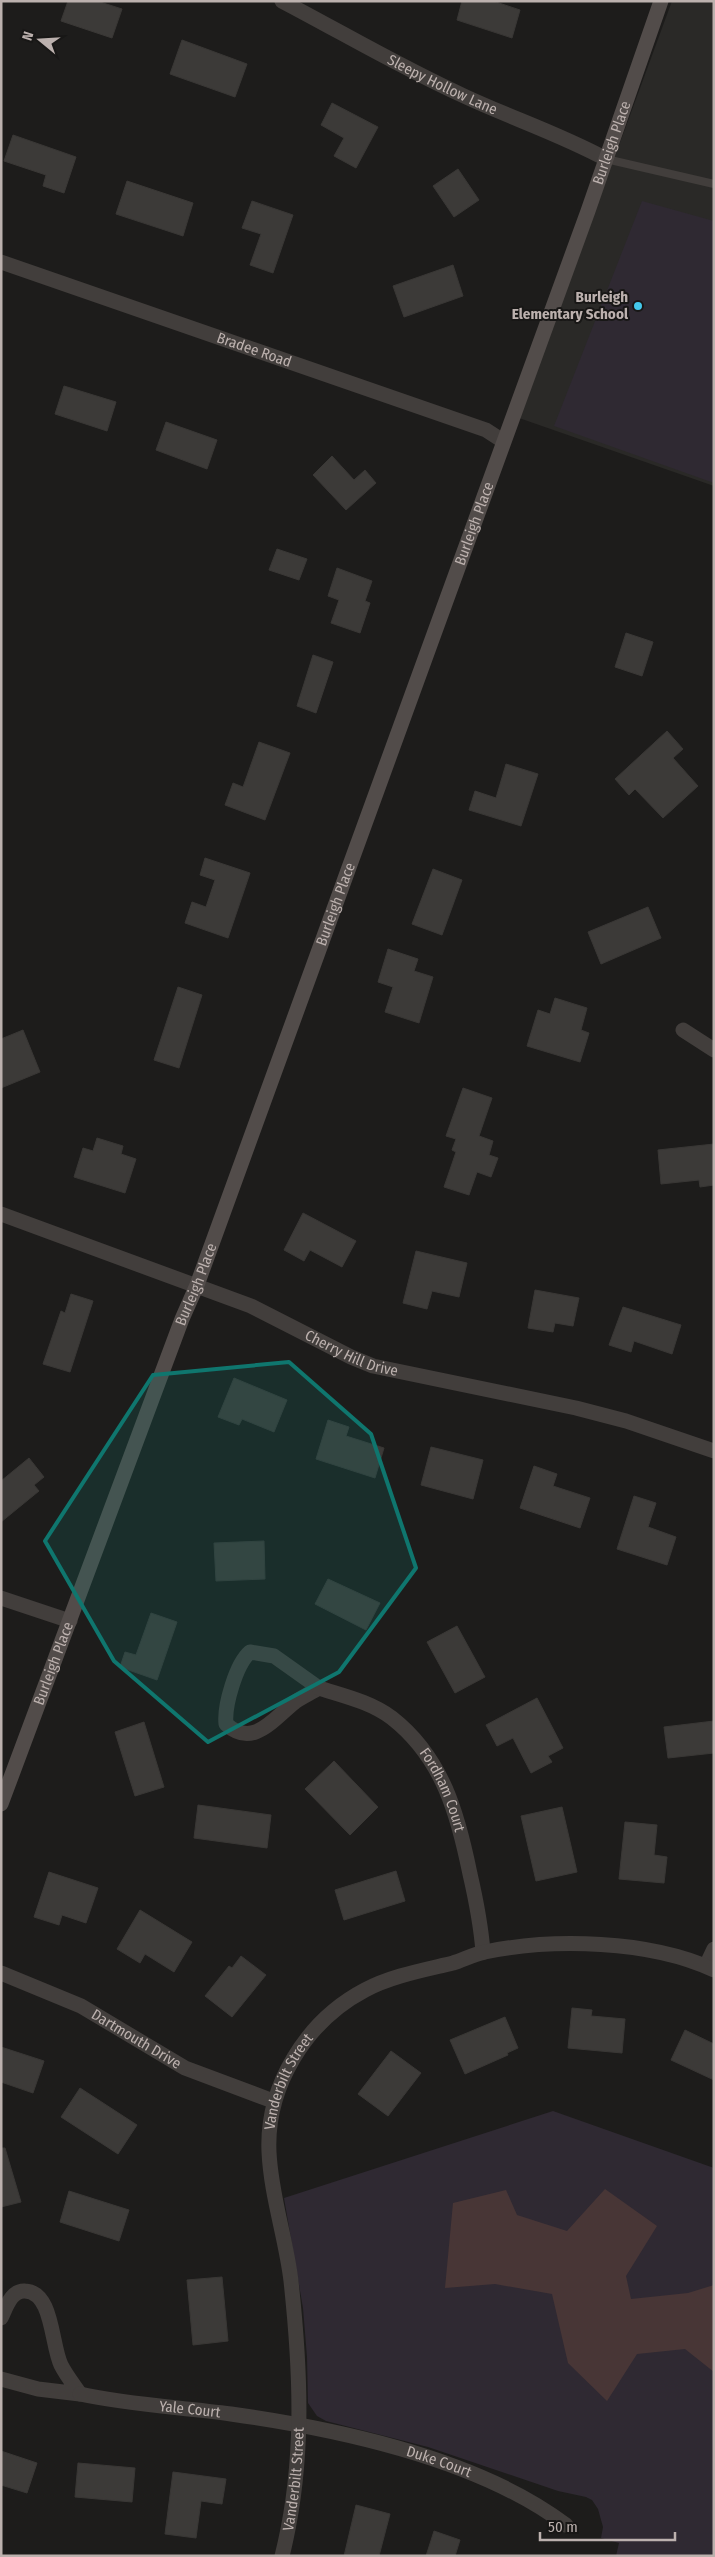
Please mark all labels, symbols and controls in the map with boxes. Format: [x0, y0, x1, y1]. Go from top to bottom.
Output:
north arrow [15, 15, 65, 65]
text: N [19, 30, 37, 43]
street label: Sleepy Hollow Lane [384, 51, 500, 119]
street label: Burleigh Place [589, 99, 635, 187]
place label: Burleigh Elementary School [512, 288, 629, 323]
marker: Burleigh Elementary School [632, 300, 644, 312]
street label: Bradee Road [214, 328, 294, 371]
street label: Burleigh Place [451, 480, 498, 568]
street label: Burleigh Place [312, 860, 359, 948]
street label: Burleigh Place [171, 1241, 220, 1328]
street label: Cherry Hill Drive [302, 1326, 400, 1380]
street label: Burleigh Place [30, 1619, 77, 1708]
street label: Fordham Court [416, 1744, 469, 1834]
street label: Dartmouth Drive [88, 2005, 185, 2073]
street label: Vanderbilt Street [261, 2029, 317, 2131]
street label: Yale Court [158, 2397, 222, 2422]
street label: Vanderbilt Street [279, 2427, 308, 2532]
street label: Duke Court [404, 2442, 474, 2481]
scale bar [540, 2510, 675, 2542]
text: 50 m [548, 2518, 578, 2536]

